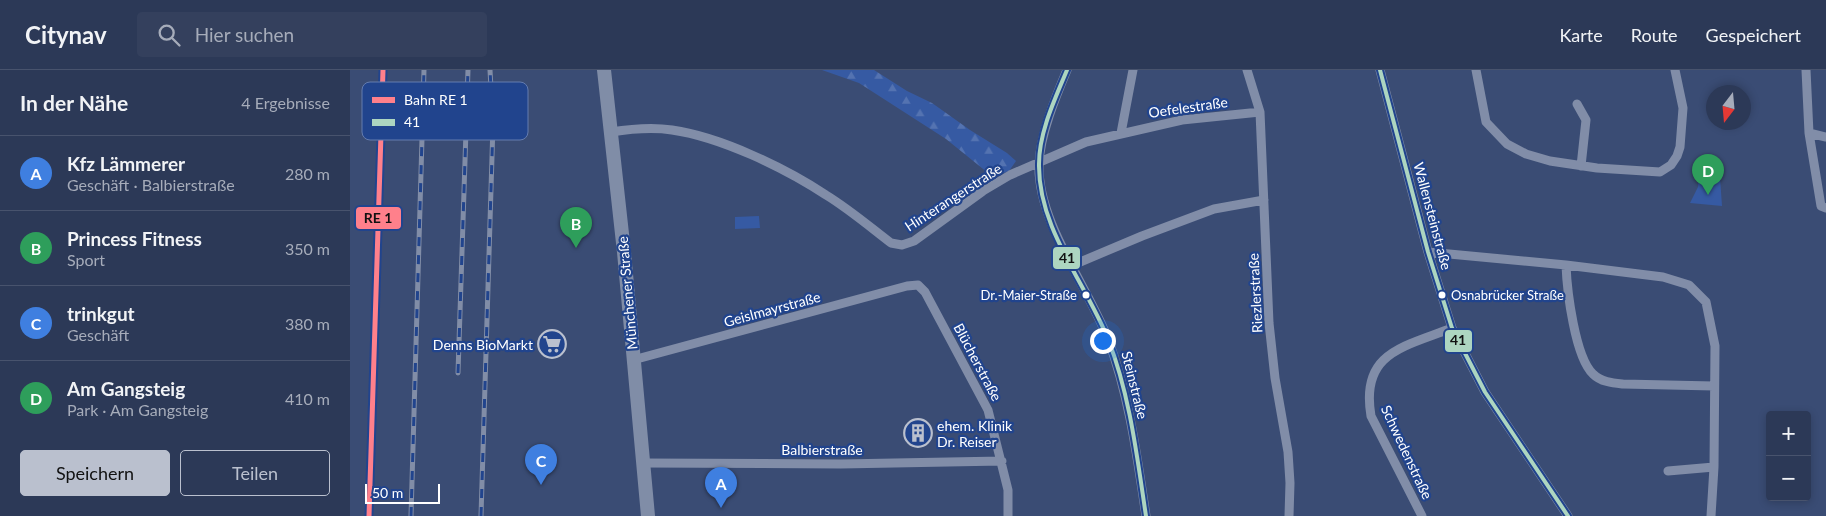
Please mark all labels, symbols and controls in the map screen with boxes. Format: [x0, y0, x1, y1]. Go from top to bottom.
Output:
search box [137, 12, 487, 57]
text: Citynav [25, 20, 107, 49]
icon: search [155, 21, 183, 49]
text: Hier suchen [195, 23, 294, 46]
text: Karte [1559, 24, 1603, 46]
text: Route [1631, 24, 1678, 46]
text: Gespeichert [1706, 24, 1801, 46]
legend [362, 82, 528, 140]
north arrow [1706, 85, 1751, 130]
text: In der Nähe [20, 90, 128, 115]
text: Bahn RE 1 [404, 91, 468, 108]
text: 4 Ergebnisse [241, 93, 330, 112]
street label: Oefelestraße [1147, 93, 1229, 121]
text: 41 [404, 113, 420, 130]
text: Kfz Lämmerer [67, 152, 185, 175]
pin: D [1692, 154, 1724, 195]
street label: Hinterangerstraße [901, 159, 1005, 235]
street label: Wallensteinstraße [1410, 160, 1456, 272]
text: A [30, 164, 42, 183]
text: 280 m [285, 164, 330, 183]
text: Geschäft · Balbierstraße [67, 175, 235, 194]
line badge: RE 1 [355, 206, 402, 230]
pin: B [560, 207, 592, 248]
text: RE 1 [364, 209, 392, 226]
text: Princess Fitness [67, 227, 202, 250]
street label: Münchener Straße [614, 236, 640, 350]
text: B [31, 239, 41, 258]
text: 350 m [285, 239, 330, 258]
line badge: 41 [1052, 246, 1081, 270]
text: 41 [1059, 249, 1075, 266]
text: Sport [67, 250, 105, 269]
street label: Riezlerstraße [1244, 253, 1266, 333]
place label: Dr.-Maier-Straße [981, 287, 1077, 303]
place label: Osnabrücker Straße [1451, 287, 1564, 303]
street label: Geislmayrstraße [722, 288, 822, 330]
marker: Dr.-Maier-Straße [1081, 290, 1091, 300]
marker: Osnabrücker Straße [1437, 290, 1447, 300]
text: trinkgut [67, 302, 135, 325]
text: C [31, 314, 41, 333]
text: 380 m [285, 314, 330, 333]
street label: Blücherstraße [950, 320, 1006, 404]
text: Geschäft [67, 325, 129, 344]
your location [1090, 328, 1116, 354]
supermarket icon: Denns BioMarkt [537, 329, 567, 359]
line badge: 41 [1444, 329, 1473, 353]
text: 41 [1450, 331, 1466, 348]
place label: Denns BioMarkt [433, 336, 533, 353]
street label: Steinstraße [1118, 349, 1152, 421]
text: Am Gangsteig [67, 377, 185, 400]
text: D [30, 389, 42, 408]
text: 410 m [285, 389, 330, 408]
text: Park · Am Gangsteig [67, 400, 208, 419]
street label: Schwedenstraße [1378, 402, 1436, 502]
map controls [1766, 411, 1811, 501]
button: + [1766, 411, 1811, 456]
place label: ehem. Klinik Dr. Reiser [937, 417, 1013, 450]
building icon: ehem. Klinik Dr. Reiser [903, 418, 933, 448]
street label: Balbierstraße [781, 441, 863, 458]
pin: C [525, 444, 557, 485]
button: Speichern [20, 450, 170, 496]
button: Teilen [180, 450, 330, 496]
button: − [1766, 456, 1811, 501]
pin: A [705, 467, 737, 508]
scale bar [365, 481, 440, 504]
text: 50 m [372, 484, 403, 501]

